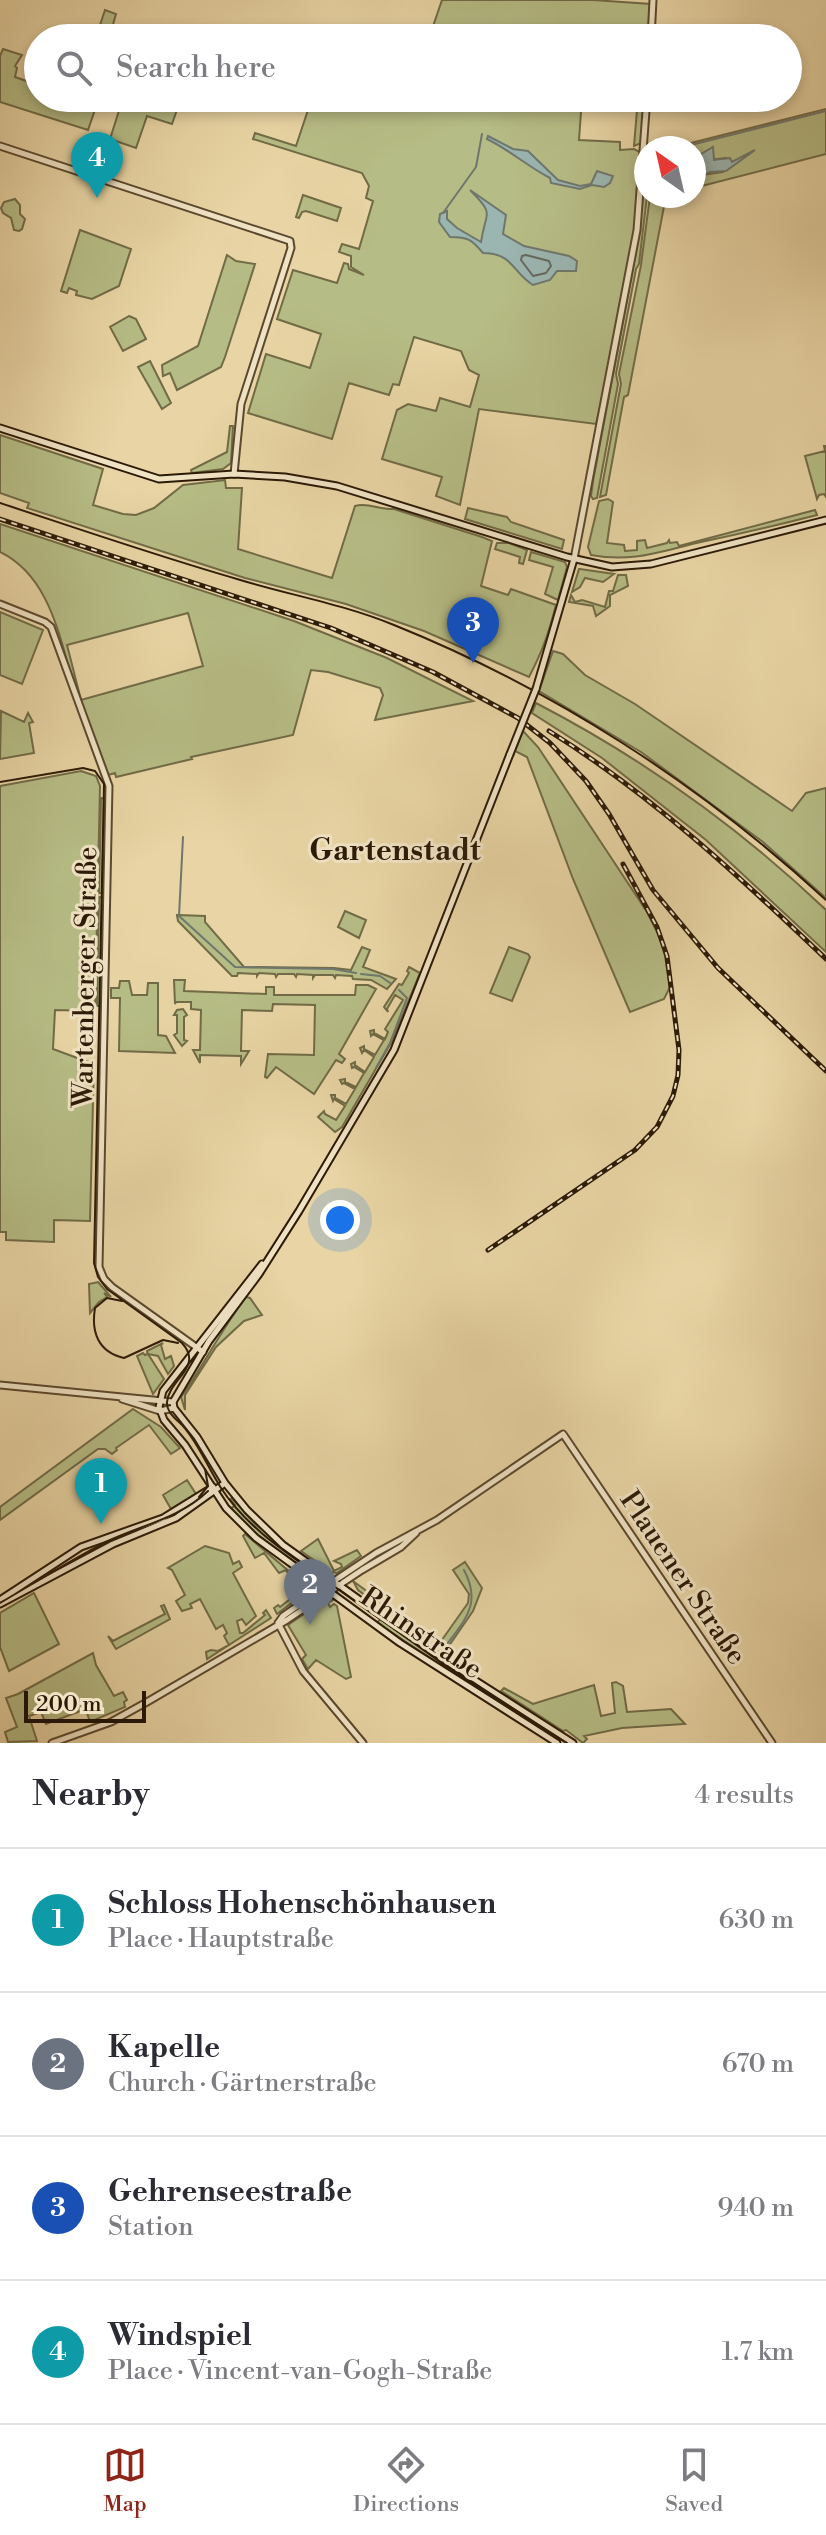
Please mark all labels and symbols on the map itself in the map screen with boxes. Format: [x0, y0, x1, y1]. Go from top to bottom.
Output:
pin: 4 [71, 132, 123, 198]
north arrow [634, 136, 706, 208]
pin: 3 [447, 597, 499, 663]
district label: Gartenstadt [309, 832, 481, 870]
street label: Wartenberger Straße [66, 846, 105, 1109]
your location [320, 1200, 360, 1240]
pin: 1 [75, 1458, 127, 1524]
street label: Plauener Straße [612, 1484, 754, 1672]
pin: 2 [284, 1559, 336, 1625]
street label: Rhinstraße [353, 1579, 489, 1687]
scale bar [24, 1687, 146, 1723]

